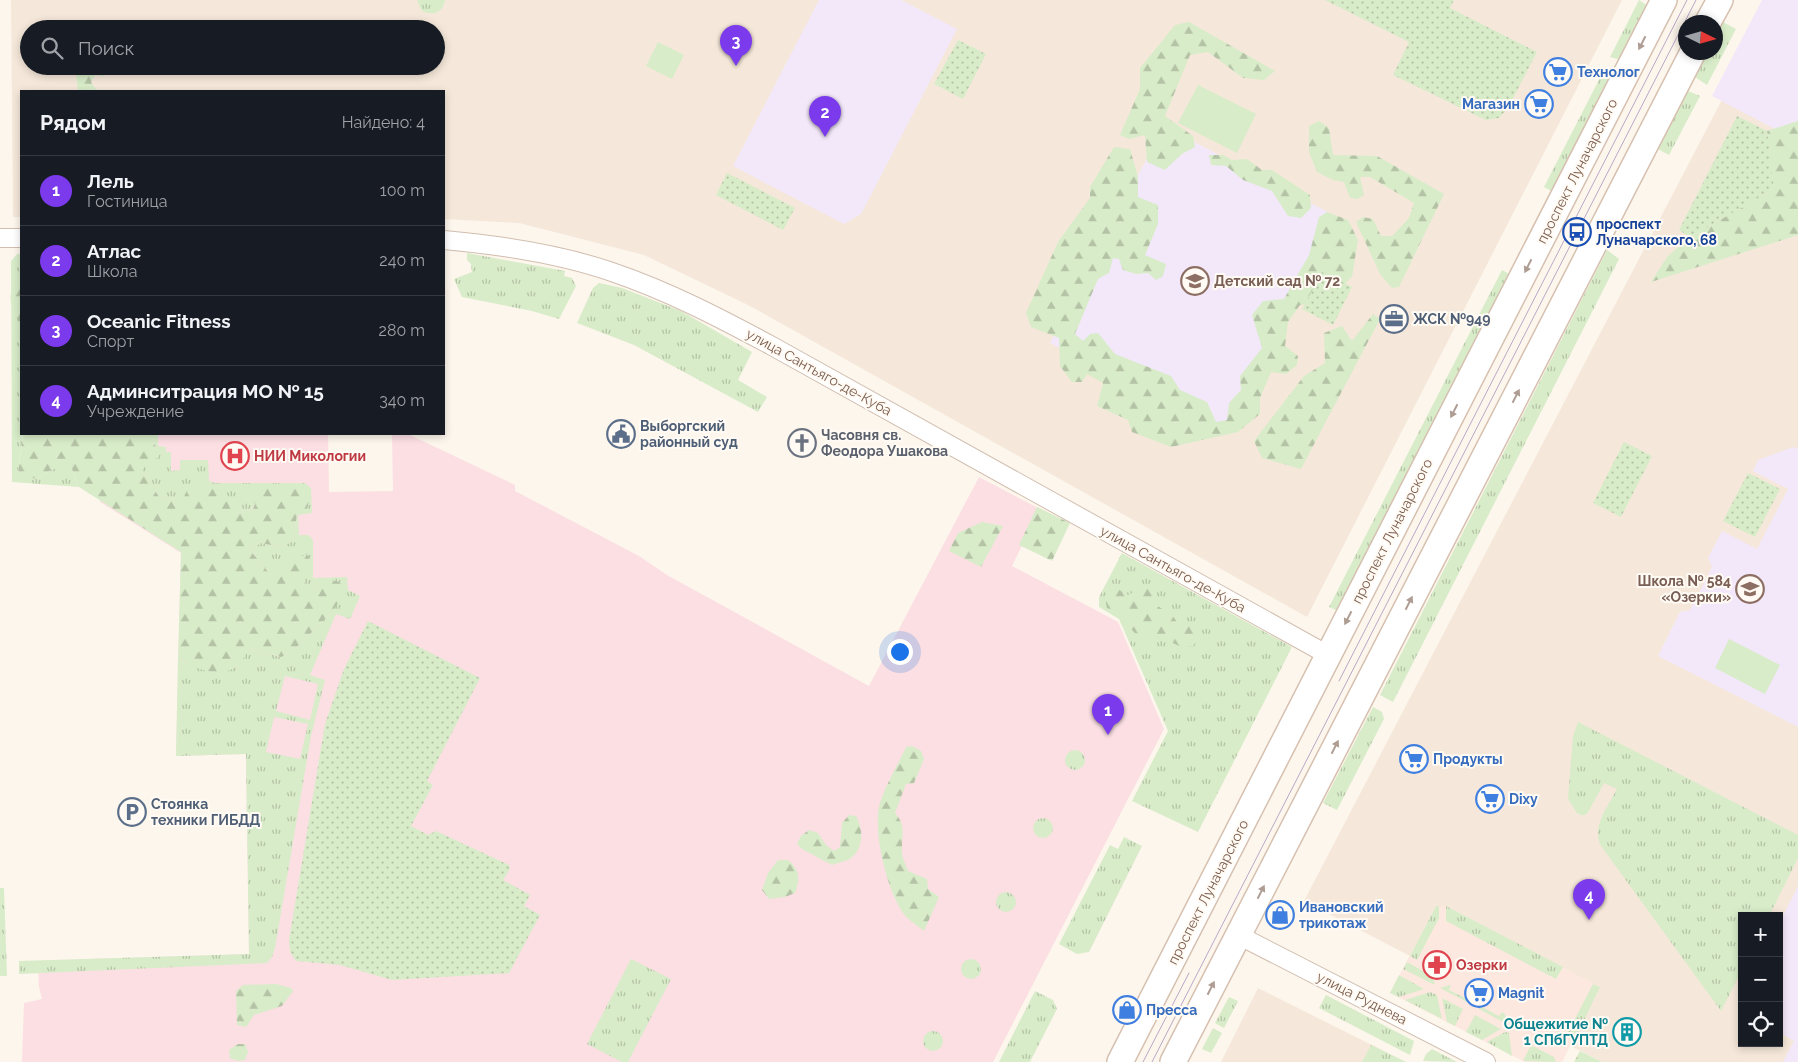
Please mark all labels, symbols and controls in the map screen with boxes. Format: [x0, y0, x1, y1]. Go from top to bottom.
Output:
north arrow [1678, 15, 1723, 60]
search box [20, 20, 445, 75]
pin: 3 [720, 25, 752, 66]
icon: search [38, 34, 66, 62]
one-way arrow [1638, 36, 1646, 51]
text: Поиск [78, 37, 134, 59]
supermarket icon: Технолог [1543, 57, 1573, 87]
place label: Технолог [1577, 64, 1640, 80]
supermarket icon: Магазин [1524, 89, 1554, 119]
pin: 2 [809, 96, 841, 137]
place label: Магазин [1462, 96, 1520, 112]
street label: проспект Луначарского [1533, 96, 1621, 246]
text: Рядом [40, 110, 106, 135]
text: Найдено: 4 [342, 113, 425, 132]
text: Лель [87, 170, 134, 192]
text: 1 [52, 181, 60, 200]
text: 100 m [380, 181, 425, 200]
text: Гостиница [87, 192, 168, 211]
place label: проспект Луначарского, 68 [1596, 216, 1717, 248]
bus stop icon: проспект Луначарского, 68 [1562, 217, 1592, 247]
text: Атлас [87, 240, 141, 262]
text: 2 [51, 251, 61, 270]
text: 240 m [379, 251, 425, 270]
one-way arrow [1524, 259, 1532, 273]
text: Школа [87, 262, 137, 281]
school or university icon: Детский сад № 72 [1180, 266, 1210, 296]
place label: Детский сад № 72 [1214, 273, 1340, 289]
office icon: ЖСК №949 [1379, 304, 1409, 334]
text: Oceanic Fitness [87, 310, 231, 332]
place label: ЖСК №949 [1413, 311, 1491, 327]
text: 3 [52, 321, 60, 340]
text: 280 m [379, 321, 425, 340]
street label: улица Сантьяго-де-Куба [744, 325, 894, 419]
text: Спорт [87, 332, 134, 351]
text: Админситрация МО № 15 [87, 380, 324, 402]
one-way arrow [1512, 389, 1520, 403]
text: 4 [51, 391, 61, 410]
text: 340 m [379, 391, 425, 410]
text: Учреждение [87, 402, 184, 421]
one-way arrow [1450, 403, 1458, 418]
place label: Выборгский районный суд [640, 418, 738, 450]
public building icon: Выборгский районный суд [606, 419, 636, 449]
place label: Часовня св. Феодора Ушакова [821, 427, 948, 459]
church icon: Часовня св. Феодора Ушакова [787, 428, 817, 458]
hospital icon: НИИ Микологии [220, 441, 250, 471]
place label: НИИ Микологии [254, 448, 366, 464]
street label: проспект Луначарского [1348, 456, 1436, 606]
street label: улица Сантьяго-де-Куба [1098, 522, 1248, 616]
place label: Школа № 584 «Озерки» [1638, 573, 1731, 605]
school or university icon: Школа № 584 «Озерки» [1735, 574, 1765, 604]
one-way arrow [1405, 596, 1413, 610]
one-way arrow [1344, 610, 1352, 625]
your location [887, 639, 913, 665]
pin: 1 [1092, 694, 1124, 735]
one-way arrow [1331, 740, 1339, 754]
supermarket icon: Продукты [1399, 744, 1429, 774]
place label: Продукты [1433, 751, 1503, 767]
supermarket icon: Dixy [1475, 784, 1505, 814]
place label: Dixy [1509, 791, 1538, 807]
place label: Стоянка техники ГИБДД [151, 796, 260, 828]
parking icon: Стоянка техники ГИБДД [117, 797, 147, 827]
street label: проспект Луначарского [1164, 817, 1252, 967]
pin: 4 [1573, 879, 1605, 920]
one-way arrow [1257, 884, 1265, 899]
place label: Ивановский трикотаж [1299, 899, 1384, 931]
shop icon: Ивановский трикотаж [1265, 900, 1295, 930]
map controls [1738, 912, 1783, 1047]
button: + [1738, 912, 1783, 957]
pharmacy icon: Озерки [1422, 950, 1452, 980]
place label: Озерки [1456, 957, 1507, 973]
button: − [1738, 957, 1783, 1002]
street label: улица Руднева [1314, 968, 1410, 1028]
supermarket icon: Magnit [1464, 978, 1494, 1008]
one-way arrow [1207, 980, 1215, 995]
place label: Magnit [1498, 985, 1545, 1001]
shop icon: Пресса [1112, 995, 1142, 1025]
place label: Пресса [1146, 1002, 1197, 1018]
button: locate [1738, 1002, 1783, 1047]
place label: Общежитие № 1 СПбГУПТД [1504, 1016, 1608, 1048]
building icon: Общежитие № 1 СПбГУПТД [1612, 1017, 1642, 1047]

